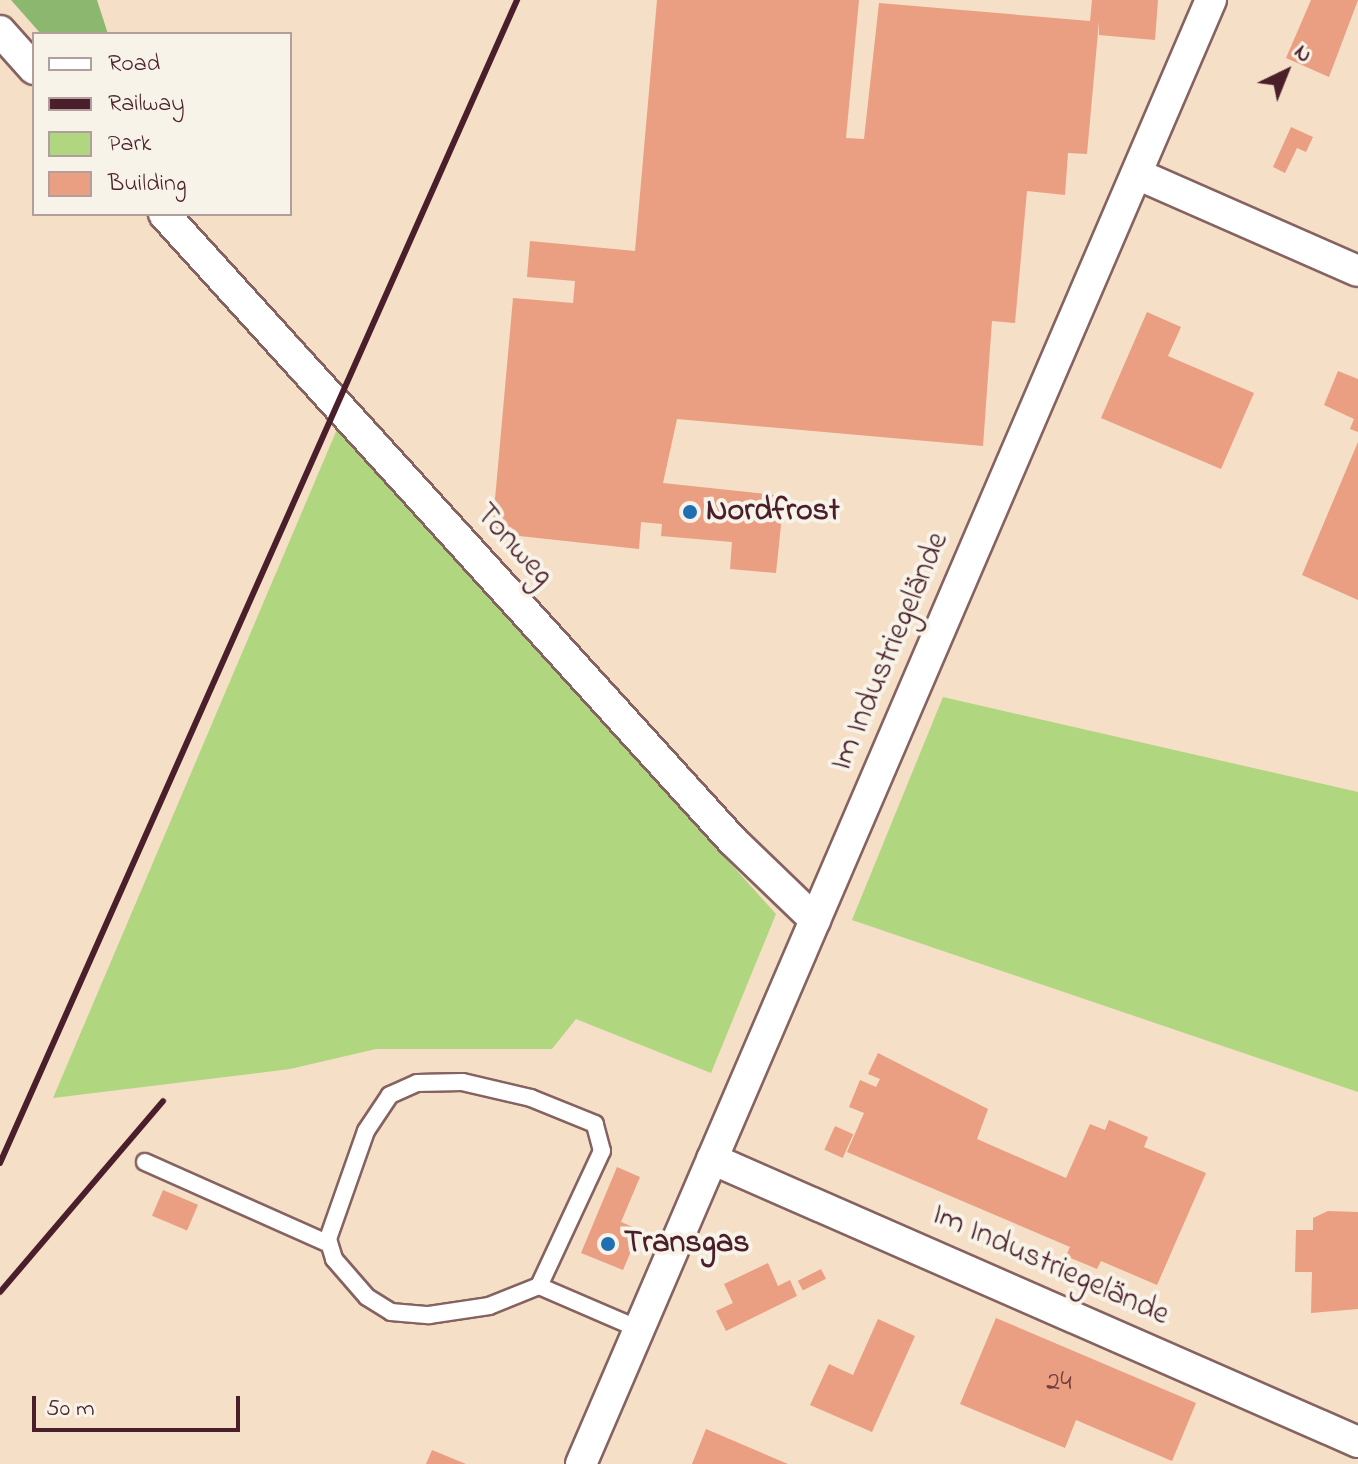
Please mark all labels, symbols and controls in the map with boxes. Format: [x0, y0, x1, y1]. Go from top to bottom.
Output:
legend [32, 32, 292, 216]
north arrow [1246, 32, 1326, 112]
text: N [1286, 38, 1319, 71]
text: Road [108, 47, 160, 82]
text: Railway [108, 87, 185, 122]
text: Park [108, 127, 151, 162]
text: Building [108, 167, 187, 202]
place label: Nordfrost [706, 493, 840, 531]
street label: Tonweg [466, 496, 560, 596]
marker: Nordfrost [681, 503, 699, 521]
street label: Im Industriegelände [823, 527, 959, 777]
street label: Im Industriegelände [926, 1197, 1174, 1335]
place label: Transgas [624, 1225, 750, 1263]
marker: Transgas [599, 1235, 617, 1253]
house number: 24 [1046, 1366, 1072, 1400]
scale bar [36, 1380, 244, 1430]
text: 50 m [46, 1392, 95, 1427]

